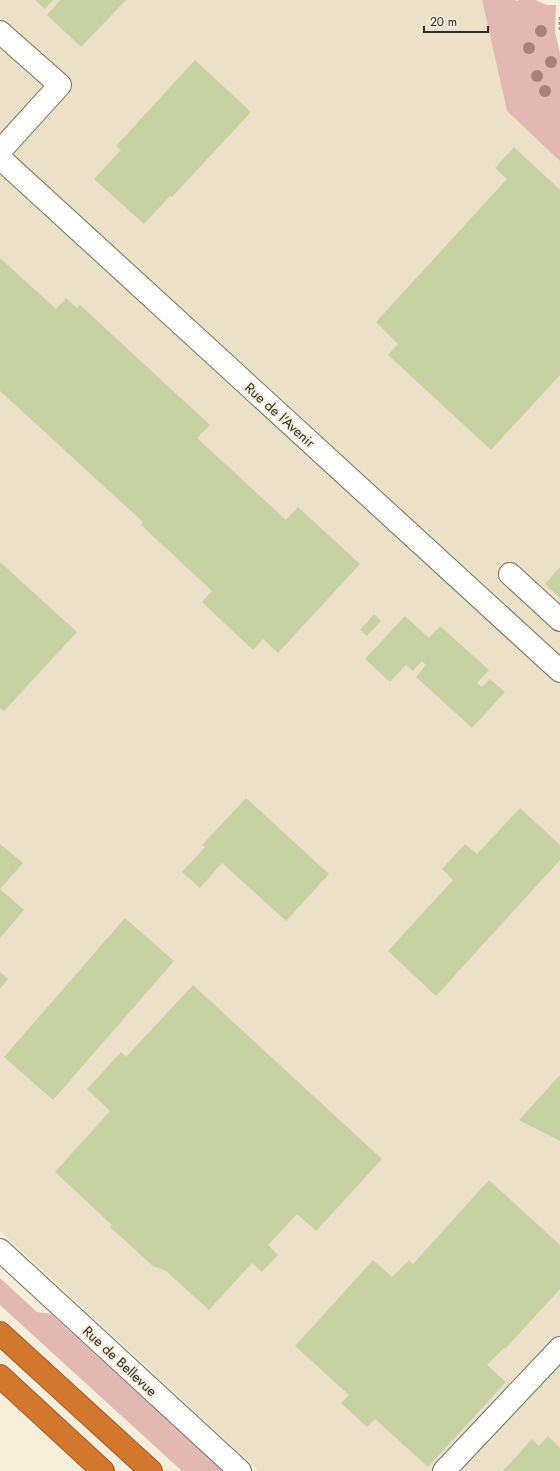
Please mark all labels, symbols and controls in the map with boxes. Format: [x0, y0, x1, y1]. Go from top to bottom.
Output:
scale bar [424, 8, 488, 34]
text: 20 m [430, 13, 457, 31]
street label: Rue de l'Avenir [240, 378, 320, 452]
street label: Rue de Bellevue [78, 1321, 162, 1401]

